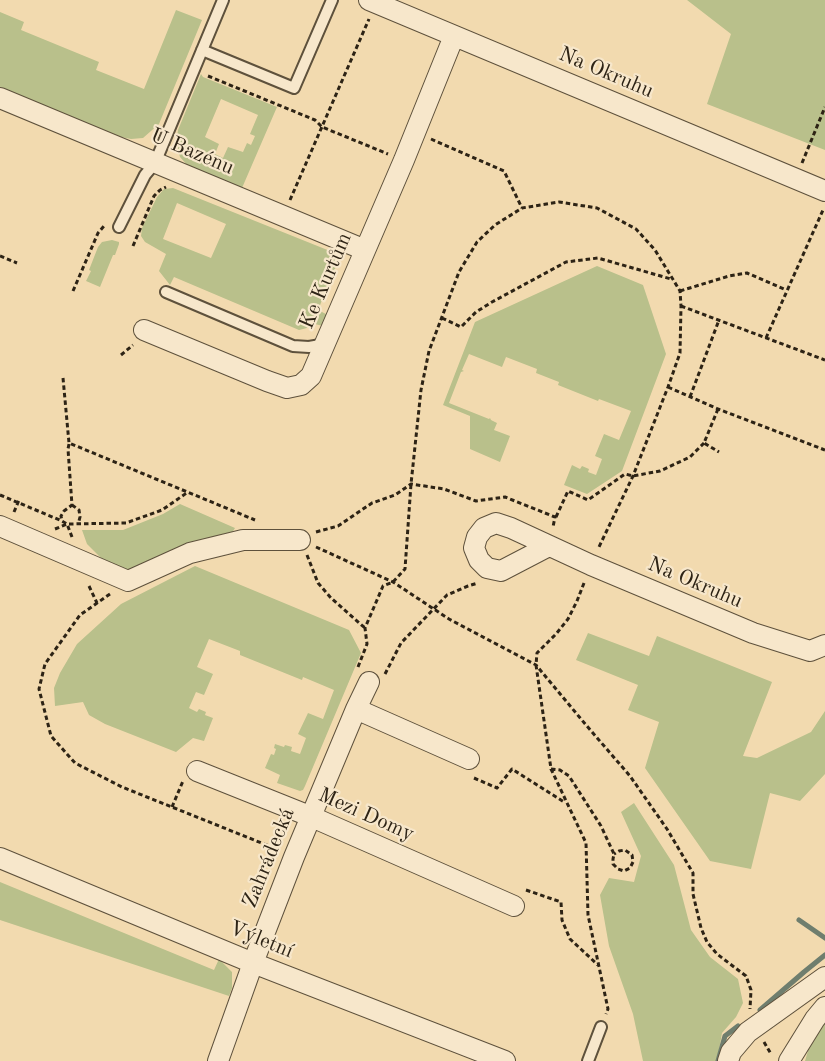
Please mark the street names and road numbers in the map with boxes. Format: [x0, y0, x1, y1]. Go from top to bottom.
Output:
street label: Na Okruhu [555, 42, 657, 104]
street label: U Bazénu [146, 123, 238, 181]
street label: Ke Kurtům [294, 229, 358, 333]
street label: Na Okruhu [644, 552, 746, 614]
street label: Mezi Domy [314, 783, 418, 847]
street label: Zahrádecká [238, 804, 300, 912]
street label: Výletní [225, 916, 297, 964]

